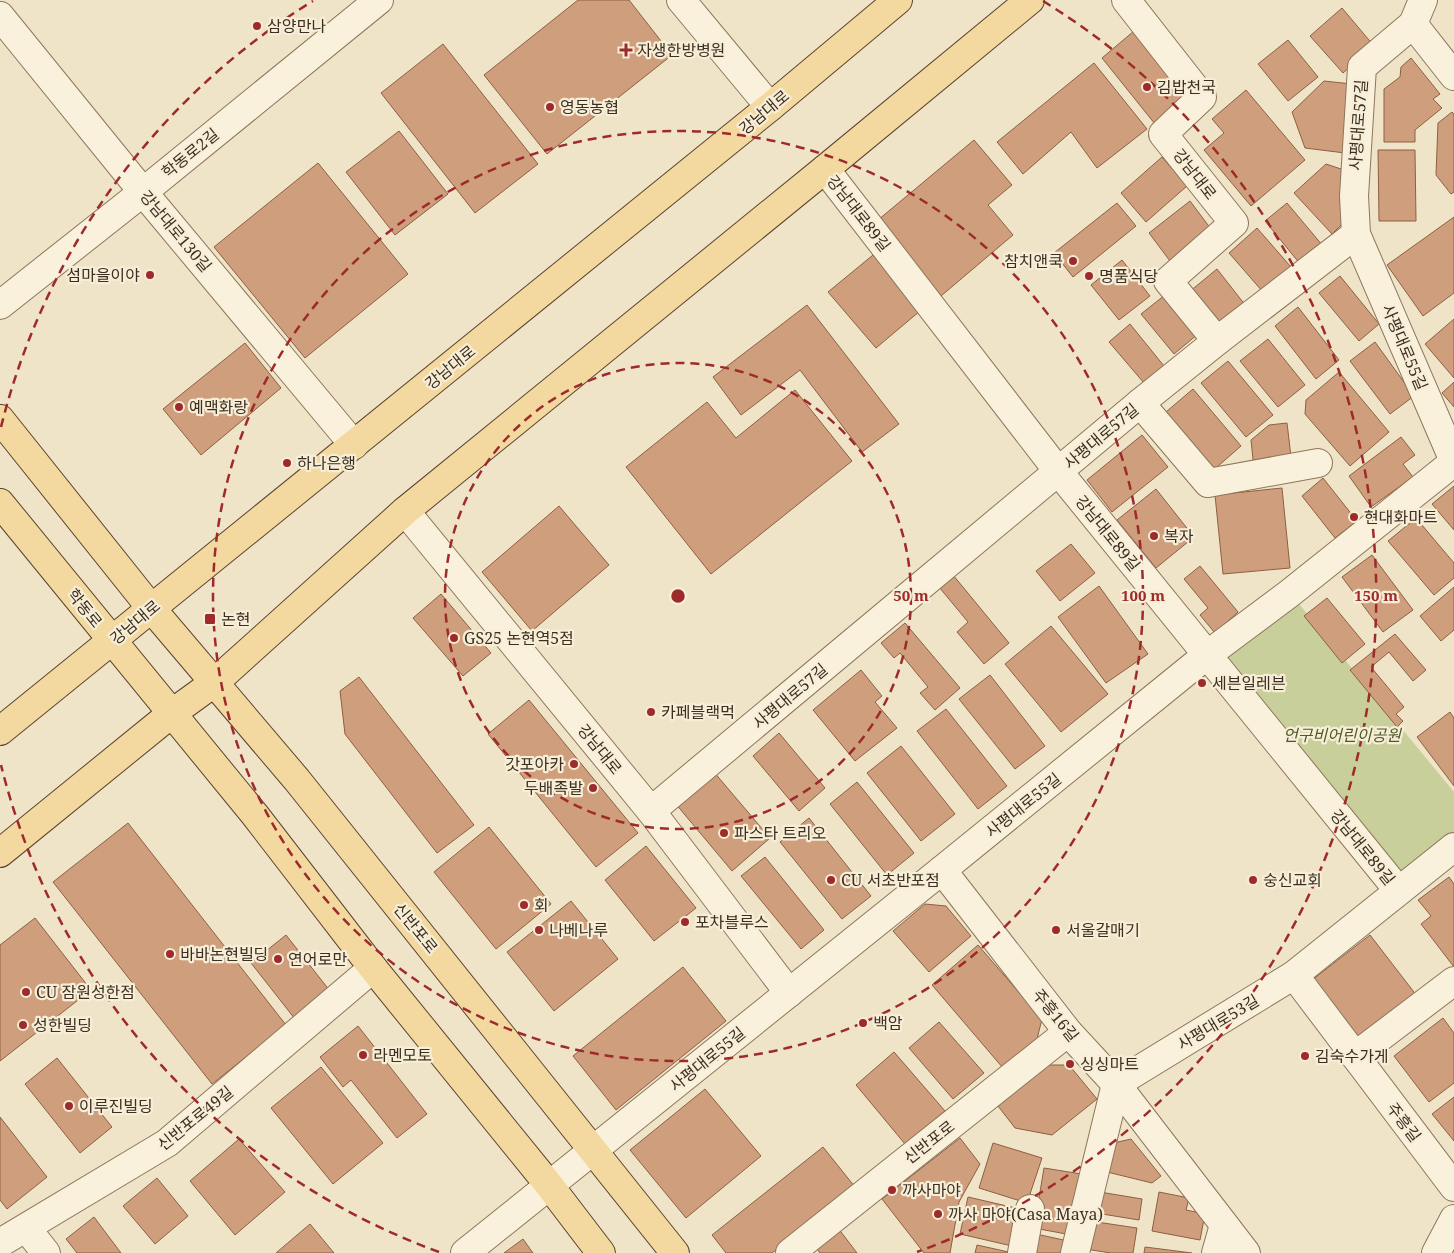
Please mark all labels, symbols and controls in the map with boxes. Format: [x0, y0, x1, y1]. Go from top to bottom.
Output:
place label: 삼양만나 [267, 15, 326, 37]
marker: 삼양만나 [251, 20, 263, 32]
place label: 자생한방병원 [637, 39, 725, 61]
marker: 자생한방병원 [619, 43, 633, 57]
place label: 김밥천국 [1157, 76, 1216, 98]
street label: 사평대로57길 [1344, 79, 1372, 171]
marker: 김밥천국 [1141, 81, 1153, 93]
street label: 강남대로 [734, 84, 794, 139]
place label: 영동농협 [560, 96, 619, 118]
marker: 영동농협 [544, 101, 556, 113]
street label: 학동로2길 [157, 123, 223, 183]
street label: 강남대로 [1168, 144, 1222, 204]
street label: 강남대로89길 [822, 170, 896, 256]
street label: 강남대로130길 [135, 185, 217, 277]
place label: 참치앤쿡 [1004, 250, 1063, 272]
marker: 참치앤쿡 [1067, 255, 1079, 267]
place label: 섬마을이야 [66, 264, 140, 286]
place label: 명품식당 [1099, 265, 1158, 287]
marker: 섬마을이야 [144, 269, 156, 281]
marker: 명품식당 [1083, 270, 1095, 282]
street label: 사평대로55길 [1377, 301, 1433, 393]
street label: 강남대로 [420, 340, 480, 394]
place label: 예맥화랑 [189, 396, 248, 418]
street label: 사평대로57길 [1059, 398, 1143, 474]
marker: 예맥화랑 [173, 401, 185, 413]
place label: 하나은행 [297, 452, 356, 474]
marker: 하나은행 [281, 457, 293, 469]
street label: 강남대로89길 [1071, 491, 1145, 575]
place label: 현대화마트 [1364, 506, 1438, 528]
marker: 현대화마트 [1348, 511, 1360, 523]
place label: 복자 [1164, 525, 1194, 547]
marker: 복자 [1148, 530, 1160, 542]
street label: 학동로 [63, 584, 108, 632]
text: 50 m [893, 585, 929, 605]
text: 100 m [1121, 585, 1165, 605]
text: 150 m [1354, 585, 1398, 605]
centre of rings [669, 587, 687, 605]
street label: 강남대로 [105, 594, 165, 649]
place label: 논현 [221, 608, 250, 630]
marker: 논현 [203, 612, 217, 626]
place label: GS25 논현역5점 [464, 627, 574, 649]
marker: GS25 논현역5점 [448, 632, 460, 644]
street label: 사평대로57길 [748, 658, 832, 734]
place label: 세븐일레븐 [1212, 672, 1286, 694]
marker: 세븐일레븐 [1196, 677, 1208, 689]
place label: 카페블랙먹 [661, 701, 735, 723]
marker: 카페블랙먹 [645, 706, 657, 718]
street label: 강남대로 [573, 719, 627, 779]
park label: 언구비어린이공원 [1283, 724, 1402, 746]
place label: 갓포아카 [505, 753, 564, 775]
marker: 갓포아카 [568, 758, 580, 770]
street label: 사평대로55길 [981, 768, 1065, 842]
place label: 두배족발 [524, 777, 583, 799]
marker: 두배족발 [587, 782, 599, 794]
street label: 강남대로89길 [1326, 805, 1400, 889]
place label: 파스타 트리오 [734, 822, 826, 844]
marker: 파스타 트리오 [718, 827, 730, 839]
place label: CU 서초반포점 [841, 869, 940, 891]
place label: 숭신교회 [1263, 869, 1322, 891]
marker: CU 서초반포점 [825, 874, 837, 886]
marker: 숭신교회 [1247, 874, 1259, 886]
place label: 회 [534, 894, 549, 916]
street label: 신반포로 [389, 898, 443, 958]
marker: 회 [518, 899, 530, 911]
place label: 포차블루스 [695, 911, 769, 933]
marker: 포차블루스 [679, 916, 691, 928]
place label: 나베나루 [549, 919, 608, 941]
place label: 서울갈매기 [1066, 919, 1140, 941]
marker: 나베나루 [533, 924, 545, 936]
marker: 서울갈매기 [1050, 924, 1062, 936]
place label: 바바논현빌딩 [180, 943, 268, 965]
marker: 바바논현빌딩 [164, 948, 176, 960]
place label: 연어로만 [288, 948, 347, 970]
marker: 연어로만 [272, 953, 284, 965]
place label: CU 잠원성한점 [36, 981, 135, 1003]
street label: 주흥16길 [1028, 984, 1084, 1046]
marker: CU 잠원성한점 [20, 986, 32, 998]
street label: 사평대로53길 [1173, 989, 1263, 1055]
place label: 백암 [873, 1012, 903, 1034]
place label: 성한빌딩 [33, 1014, 92, 1036]
marker: 백암 [857, 1017, 869, 1029]
marker: 성한빌딩 [17, 1019, 29, 1031]
street label: 사평대로55길 [665, 1022, 749, 1096]
place label: 라멘모토 [373, 1044, 432, 1066]
place label: 김숙수가게 [1315, 1045, 1389, 1067]
marker: 라멘모토 [357, 1049, 369, 1061]
marker: 김숙수가게 [1299, 1050, 1311, 1062]
place label: 싱싱마트 [1080, 1053, 1139, 1075]
marker: 싱싱마트 [1064, 1058, 1076, 1070]
street label: 신반포로49길 [153, 1081, 237, 1155]
place label: 이루진빌딩 [79, 1095, 153, 1117]
street label: 주흥길 [1382, 1098, 1426, 1146]
marker: 이루진빌딩 [63, 1100, 75, 1112]
street label: 신반포로 [899, 1115, 959, 1169]
place label: 까사마야 [902, 1179, 961, 1201]
marker: 까사마야 [886, 1184, 898, 1196]
place label: 까사 마야(Casa Maya) [948, 1203, 1103, 1225]
marker: 까사 마야(Casa Maya) [932, 1208, 944, 1220]

